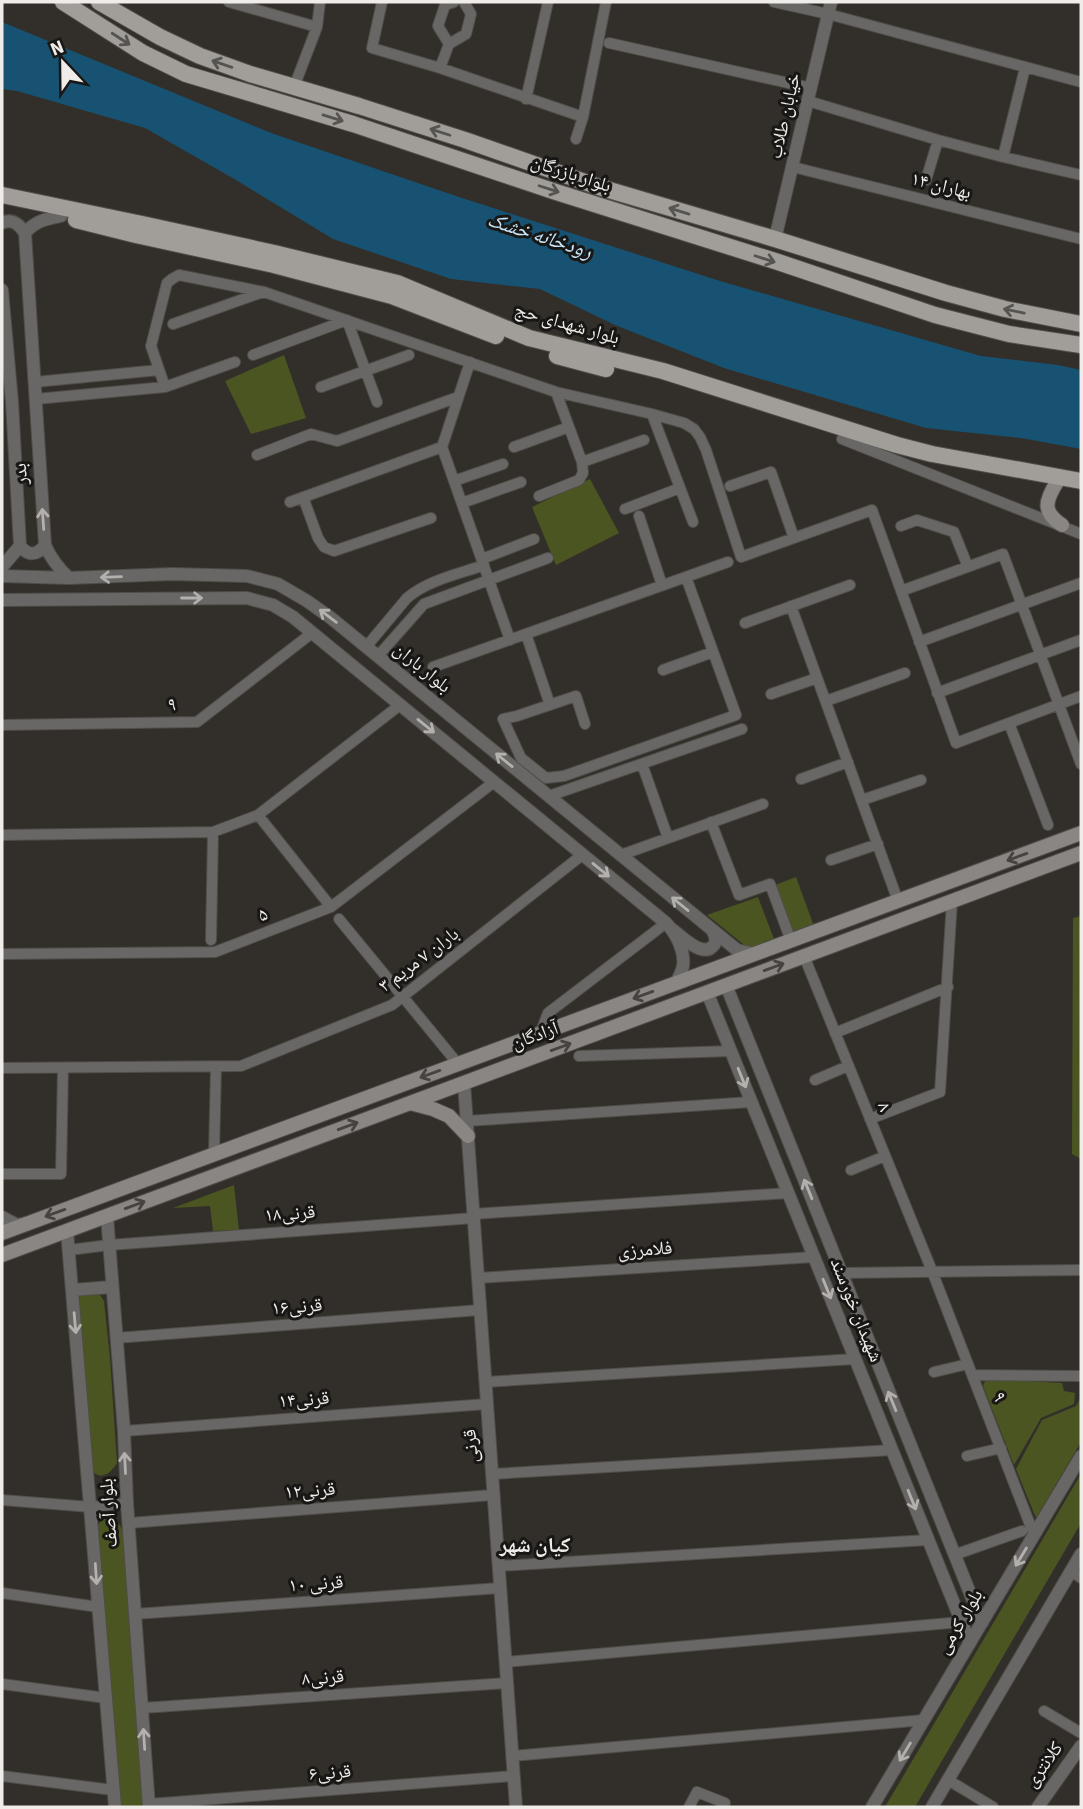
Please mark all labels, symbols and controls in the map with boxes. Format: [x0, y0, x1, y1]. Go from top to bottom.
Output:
north arrow [28, 28, 98, 98]
one-way arrow [110, 32, 130, 46]
text: N [46, 34, 68, 64]
one-way arrow [212, 57, 234, 69]
street label: خیابان طلاب [762, 70, 808, 162]
one-way arrow [321, 113, 343, 126]
one-way arrow [429, 124, 451, 137]
street label: بلوار بازرگان [527, 148, 615, 200]
street label: بهاران ۱۴ [908, 166, 974, 206]
one-way arrow [537, 184, 559, 196]
one-way arrow [668, 203, 690, 216]
water label: رودخانه خشک [484, 204, 596, 266]
one-way arrow [754, 253, 776, 266]
street label: بلوار شهدای حج [511, 296, 623, 352]
one-way arrow [1003, 303, 1026, 317]
street label: بدر [7, 462, 35, 487]
one-way arrow [36, 508, 49, 531]
one-way arrow [100, 570, 123, 583]
one-way arrow [181, 591, 204, 605]
one-way arrow [319, 608, 338, 623]
street label: بلوار باران [387, 636, 457, 700]
street label: ۹ [167, 691, 177, 719]
one-way arrow [416, 718, 434, 734]
one-way arrow [496, 752, 514, 767]
one-way arrow [1007, 852, 1029, 864]
one-way arrow [592, 863, 610, 878]
one-way arrow [672, 896, 690, 911]
street label: ۵ [254, 901, 272, 929]
street label: باران ۷ مریم ۳ [373, 921, 465, 999]
one-way arrow [763, 960, 785, 973]
one-way arrow [633, 990, 655, 1003]
street label: آزادگان [508, 1015, 563, 1057]
one-way arrow [550, 1039, 571, 1052]
one-way arrow [736, 1067, 749, 1089]
one-way arrow [419, 1069, 441, 1082]
street label: ۸ [870, 1098, 898, 1116]
one-way arrow [336, 1119, 358, 1131]
one-way arrow [800, 1179, 813, 1201]
one-way arrow [123, 1198, 145, 1211]
street label: قرنی۱۸ [264, 1199, 316, 1229]
one-way arrow [45, 1208, 67, 1220]
street label: فلامرزی [617, 1235, 673, 1265]
street label: شهیدان خورسند [823, 1254, 889, 1366]
one-way arrow [821, 1278, 834, 1300]
street label: قرنی۱۶ [271, 1292, 323, 1322]
one-way arrow [69, 1311, 82, 1334]
street label: قرنی۱۴ [278, 1385, 330, 1415]
street label: ۹ [985, 1388, 1013, 1406]
one-way arrow [885, 1390, 898, 1412]
street label: قرنی [456, 1428, 486, 1464]
one-way arrow [118, 1453, 131, 1475]
street label: قرنی۱۲ [284, 1476, 336, 1506]
street label: بلوار آصف [93, 1477, 125, 1549]
one-way arrow [907, 1489, 920, 1511]
district label: کیان شهر [498, 1530, 571, 1560]
one-way arrow [1014, 1546, 1028, 1566]
one-way arrow [90, 1562, 103, 1585]
street label: ۱۰ قرنی [288, 1569, 344, 1599]
street label: بلوار کرمی [930, 1584, 990, 1660]
street label: قرنی۸ [301, 1663, 345, 1693]
one-way arrow [137, 1728, 150, 1751]
street label: کلانتری [1018, 1736, 1070, 1794]
one-way arrow [898, 1742, 912, 1762]
street label: قرنی۶ [308, 1758, 352, 1788]

